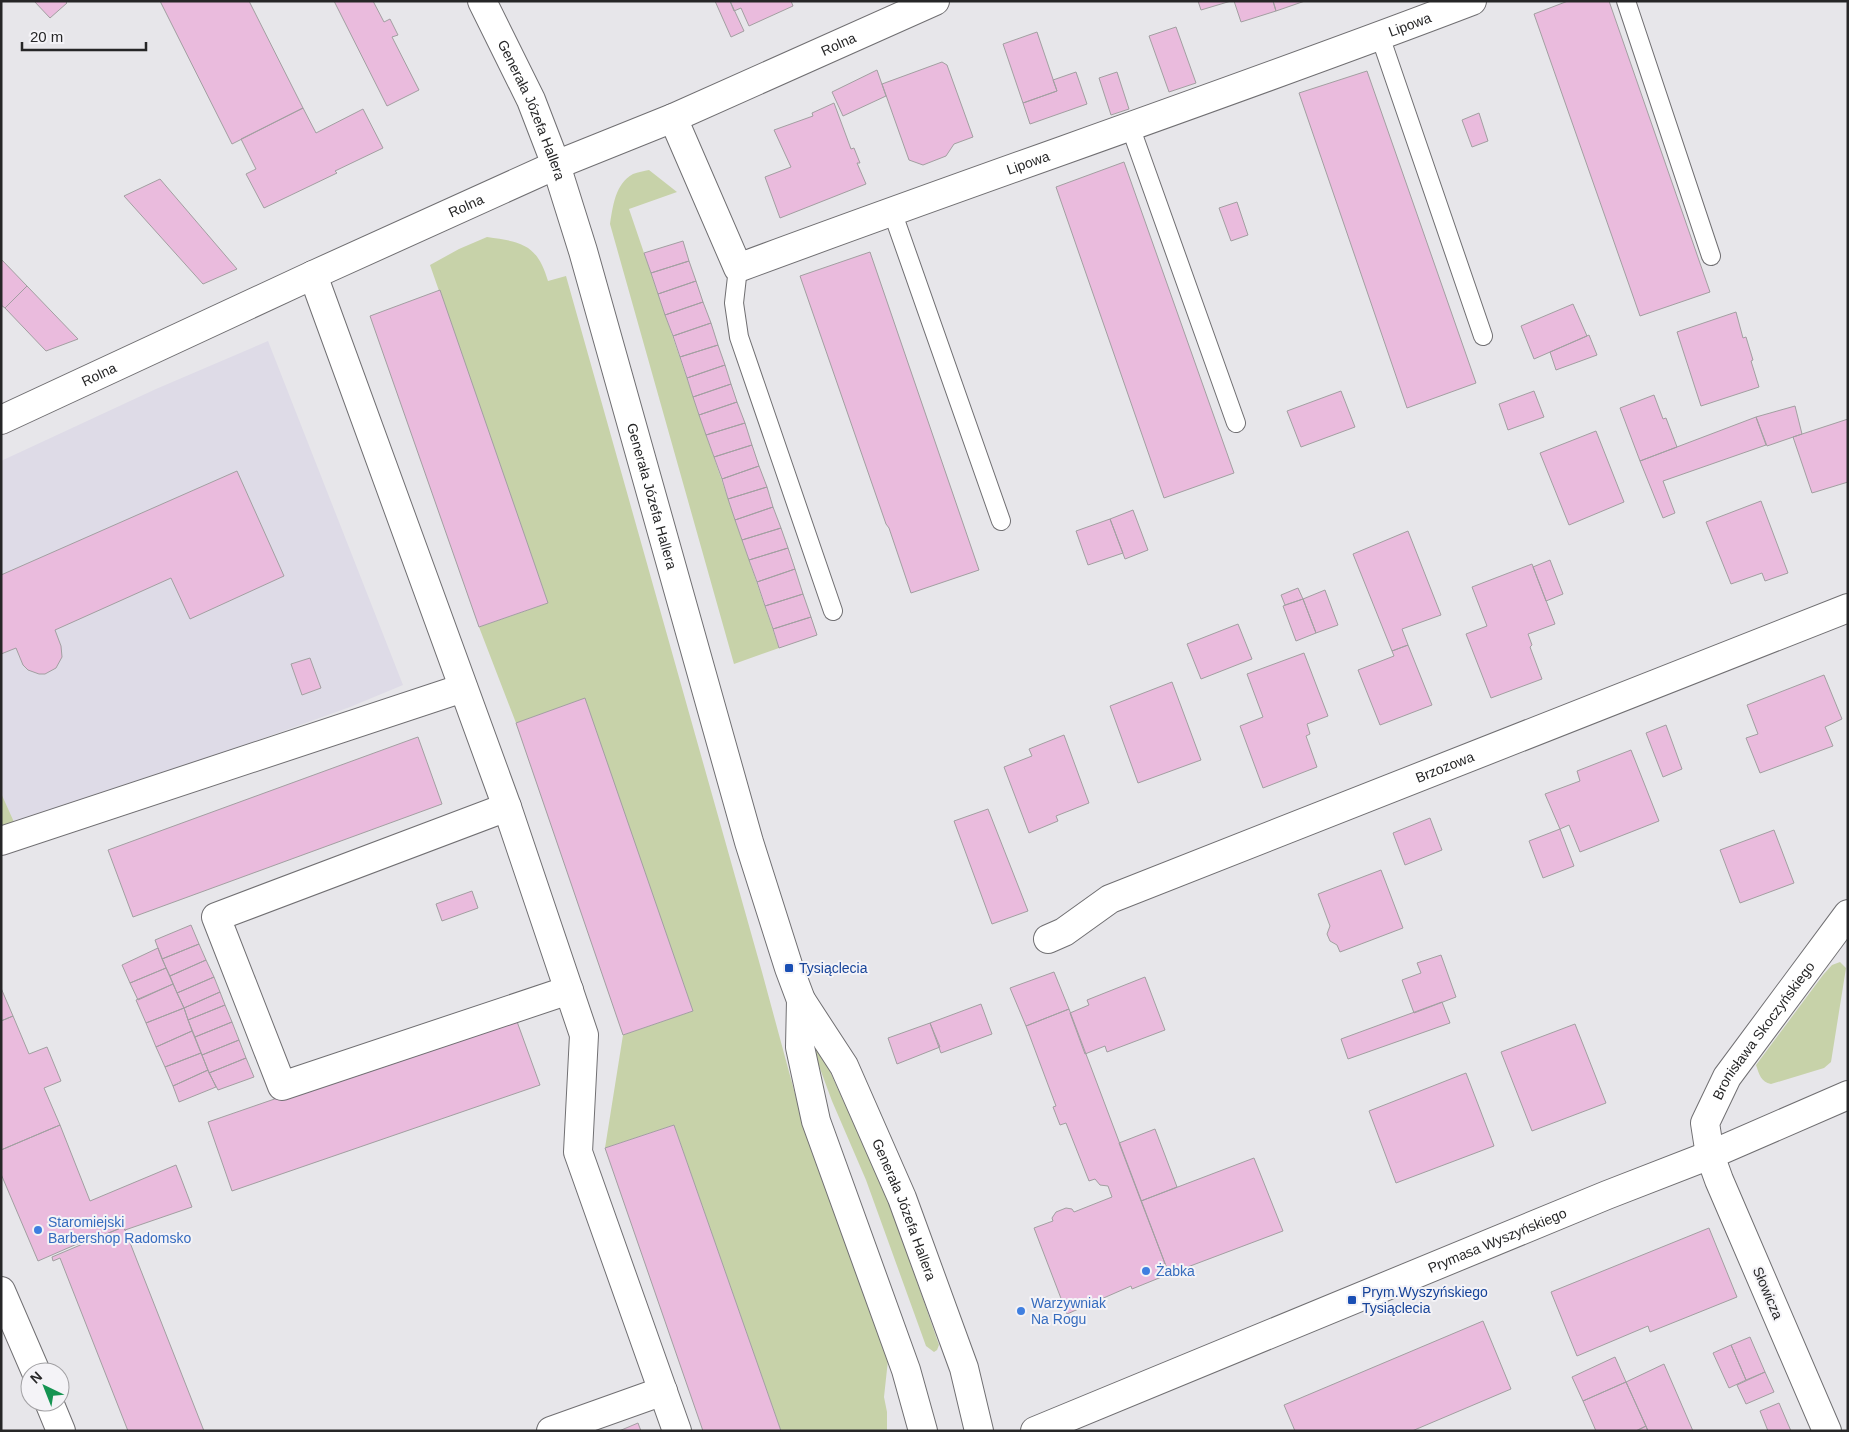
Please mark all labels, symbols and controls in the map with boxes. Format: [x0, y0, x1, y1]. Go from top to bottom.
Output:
street label: Lipowa [1386, 9, 1434, 40]
scale bar [22, 20, 146, 52]
text: 20 m [30, 28, 63, 45]
street label: Rolna [818, 29, 859, 59]
street label: Generała Józefa Hallera [495, 37, 568, 182]
street label: Lipowa [1004, 148, 1052, 178]
street label: Rolna [446, 191, 486, 221]
street label: Rolna [79, 359, 119, 389]
street label: Generała Józefa Hallera [624, 421, 680, 571]
street label: Brzozowa [1413, 748, 1477, 786]
street label: Bronisława Skoczyńskiego [1709, 958, 1818, 1102]
place label: Tysiąclecia [799, 960, 868, 976]
marker: Tysiąclecia [783, 962, 795, 974]
street label: Generała Józefa Hallera [869, 1136, 939, 1283]
street label: Prymasa Wyszyńskiego [1425, 1204, 1569, 1276]
place label: Staromiejski Barbershop Radomsko [48, 1214, 191, 1246]
marker: Staromiejski Barbershop Radomsko [32, 1224, 44, 1236]
place label: Żabka [1156, 1262, 1195, 1279]
street label: Słowicza [1750, 1264, 1786, 1322]
marker: Żabka [1140, 1265, 1152, 1277]
place label: Prym.Wyszyńskiego Tysiąclecia [1362, 1284, 1488, 1316]
marker: Prym.Wyszyńskiego Tysiąclecia [1346, 1294, 1358, 1306]
place label: Warzywniak Na Rogu [1031, 1295, 1107, 1327]
marker: Warzywniak Na Rogu [1015, 1305, 1027, 1317]
north arrow [20, 1362, 70, 1412]
text: N [27, 1368, 45, 1387]

